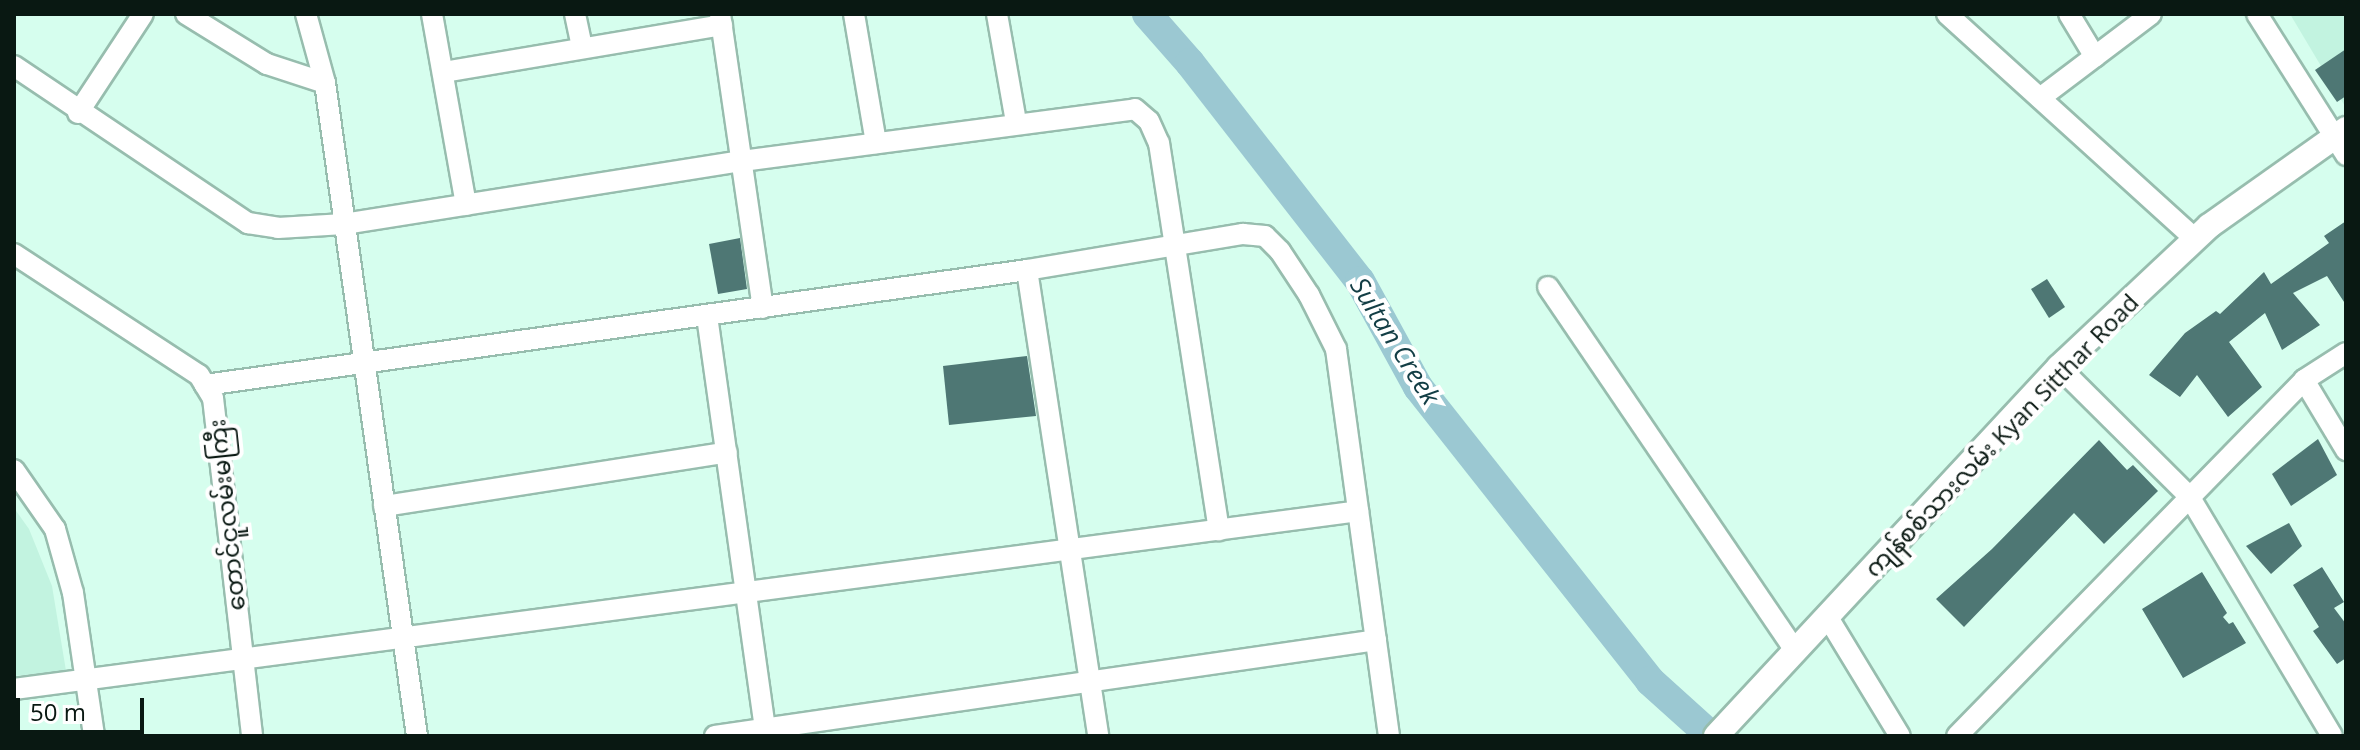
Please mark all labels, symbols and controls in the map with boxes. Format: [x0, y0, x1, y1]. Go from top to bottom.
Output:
water label: Sultan Creek [1344, 272, 1446, 410]
street label: ကျန်စစ်သားလမ်း Kyan Sitthar Road [1858, 288, 2144, 582]
street label: တောင်ငူလမ်းမကြီး [202, 418, 250, 612]
scale bar [20, 682, 148, 732]
text: 50 m [30, 695, 86, 728]

